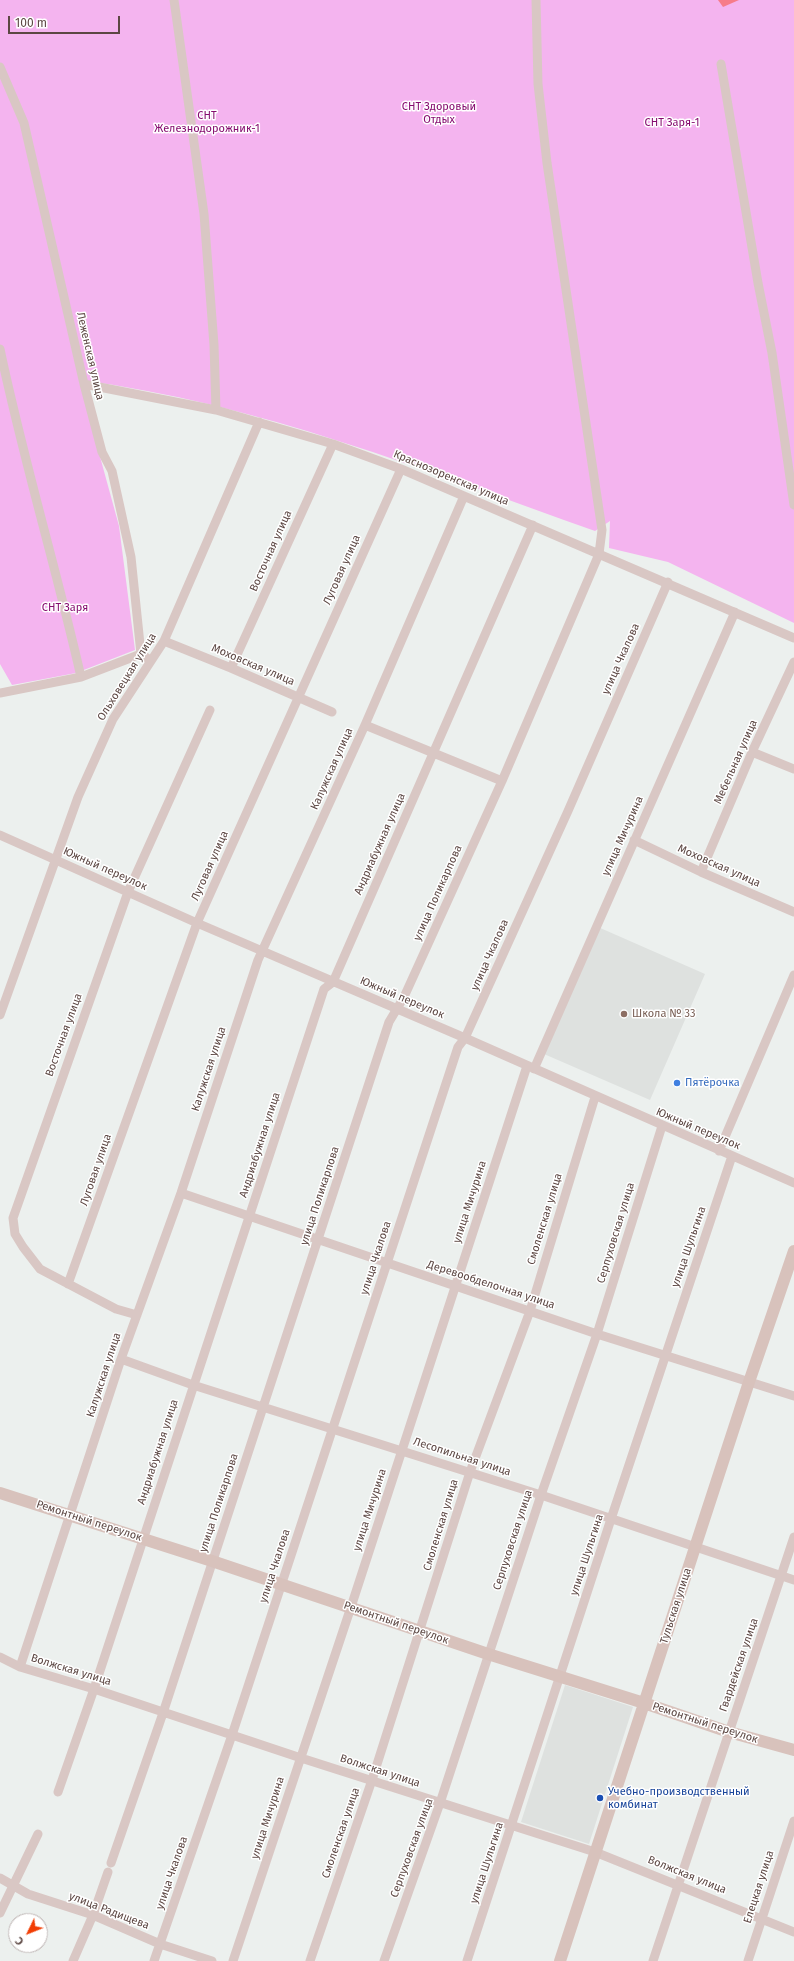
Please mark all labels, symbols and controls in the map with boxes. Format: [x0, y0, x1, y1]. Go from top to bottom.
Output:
scale bar [10, 8, 122, 34]
text: 100 m [15, 16, 47, 30]
park label: СНТ Здоровый Отдых [402, 100, 476, 126]
park label: СНТ Железнодорожник-1 [154, 109, 260, 135]
park label: СНТ Заря-1 [645, 116, 699, 130]
street label: Леженская улица [73, 311, 107, 401]
street label: Краснозоренская улица [391, 448, 511, 508]
street label: Восточная улица [247, 508, 295, 594]
street label: Луговая улица [321, 533, 363, 607]
park label: СНТ Заря [42, 601, 88, 615]
street label: улица Чкалова [599, 621, 643, 697]
street label: Ольховецкая улица [95, 631, 159, 723]
street label: Моховская улица [209, 642, 297, 688]
street label: Мебельная улица [711, 718, 761, 806]
street label: Калужская улица [308, 726, 356, 812]
street label: Андриабужная улица [352, 791, 408, 897]
street label: улица Мичурина [600, 794, 646, 878]
street label: Луговая улица [189, 829, 231, 903]
street label: Моховская улица [676, 842, 762, 890]
street label: улица Поликарпова [411, 843, 465, 943]
street label: Южный переулок [61, 845, 149, 893]
street label: улица Чкалова [468, 917, 512, 993]
street label: Южный переулок [358, 974, 446, 1022]
street label: Восточная улица [43, 992, 85, 1078]
place label: Школа № 33 [632, 1007, 696, 1021]
marker: Школа № 33 [619, 1009, 629, 1019]
street label: Калужская улица [189, 1025, 229, 1113]
place label: Пятёрочка [685, 1076, 740, 1090]
marker: Пятёрочка [672, 1078, 682, 1088]
street label: Андриабужная улица [237, 1091, 283, 1199]
street label: Южный переулок [654, 1105, 742, 1153]
street label: Луговая улица [78, 1132, 114, 1208]
street label: улица Поликарпова [298, 1145, 342, 1247]
street label: улица Мичурина [450, 1159, 490, 1245]
street label: Смоленская улица [525, 1172, 565, 1266]
street label: Серпуховская улица [594, 1181, 638, 1285]
street label: улица Шульгина [669, 1205, 709, 1289]
street label: улица Чкалова [358, 1220, 394, 1296]
street label: Деревообделочная улица [425, 1258, 557, 1312]
street label: Калужская улица [84, 1331, 124, 1419]
street label: Андриабужная улица [135, 1398, 181, 1506]
street label: Лесопильная улица [411, 1435, 513, 1479]
street label: улица Поликарпова [197, 1452, 241, 1554]
street label: улица Мичурина [350, 1467, 390, 1553]
street label: Смоленская улица [421, 1478, 461, 1572]
street label: Серпуховская улица [491, 1488, 535, 1592]
street label: Ремонтный переулок [35, 1498, 143, 1544]
street label: улица Шульгина [568, 1513, 606, 1597]
street label: улица Чкалова [257, 1528, 293, 1604]
street label: Тульская улица [658, 1566, 694, 1646]
street label: Ремонтный переулок [342, 1599, 450, 1647]
street label: Гвардейская улица [717, 1616, 761, 1714]
street label: Волжская улица [29, 1651, 113, 1689]
street label: Ремонтный переулок [651, 1700, 759, 1746]
street label: Волжская улица [338, 1752, 422, 1790]
street label: улица Мичурина [248, 1775, 288, 1861]
place label: Учебно-производственный комбинат [608, 1785, 750, 1811]
street label: Смоленская улица [319, 1786, 363, 1880]
marker: Учебно-производственный комбинат [595, 1793, 605, 1803]
street label: Серпуховская улица [388, 1797, 436, 1899]
street label: улица Шульгина [468, 1821, 506, 1905]
street label: улица Чкалова [153, 1835, 191, 1911]
street label: Елецкая улица [741, 1849, 777, 1925]
street label: Волжская улица [646, 1853, 728, 1897]
street label: улица Радищева [67, 1890, 151, 1932]
north arrow [8, 1913, 48, 1953]
text: С [13, 1934, 27, 1948]

